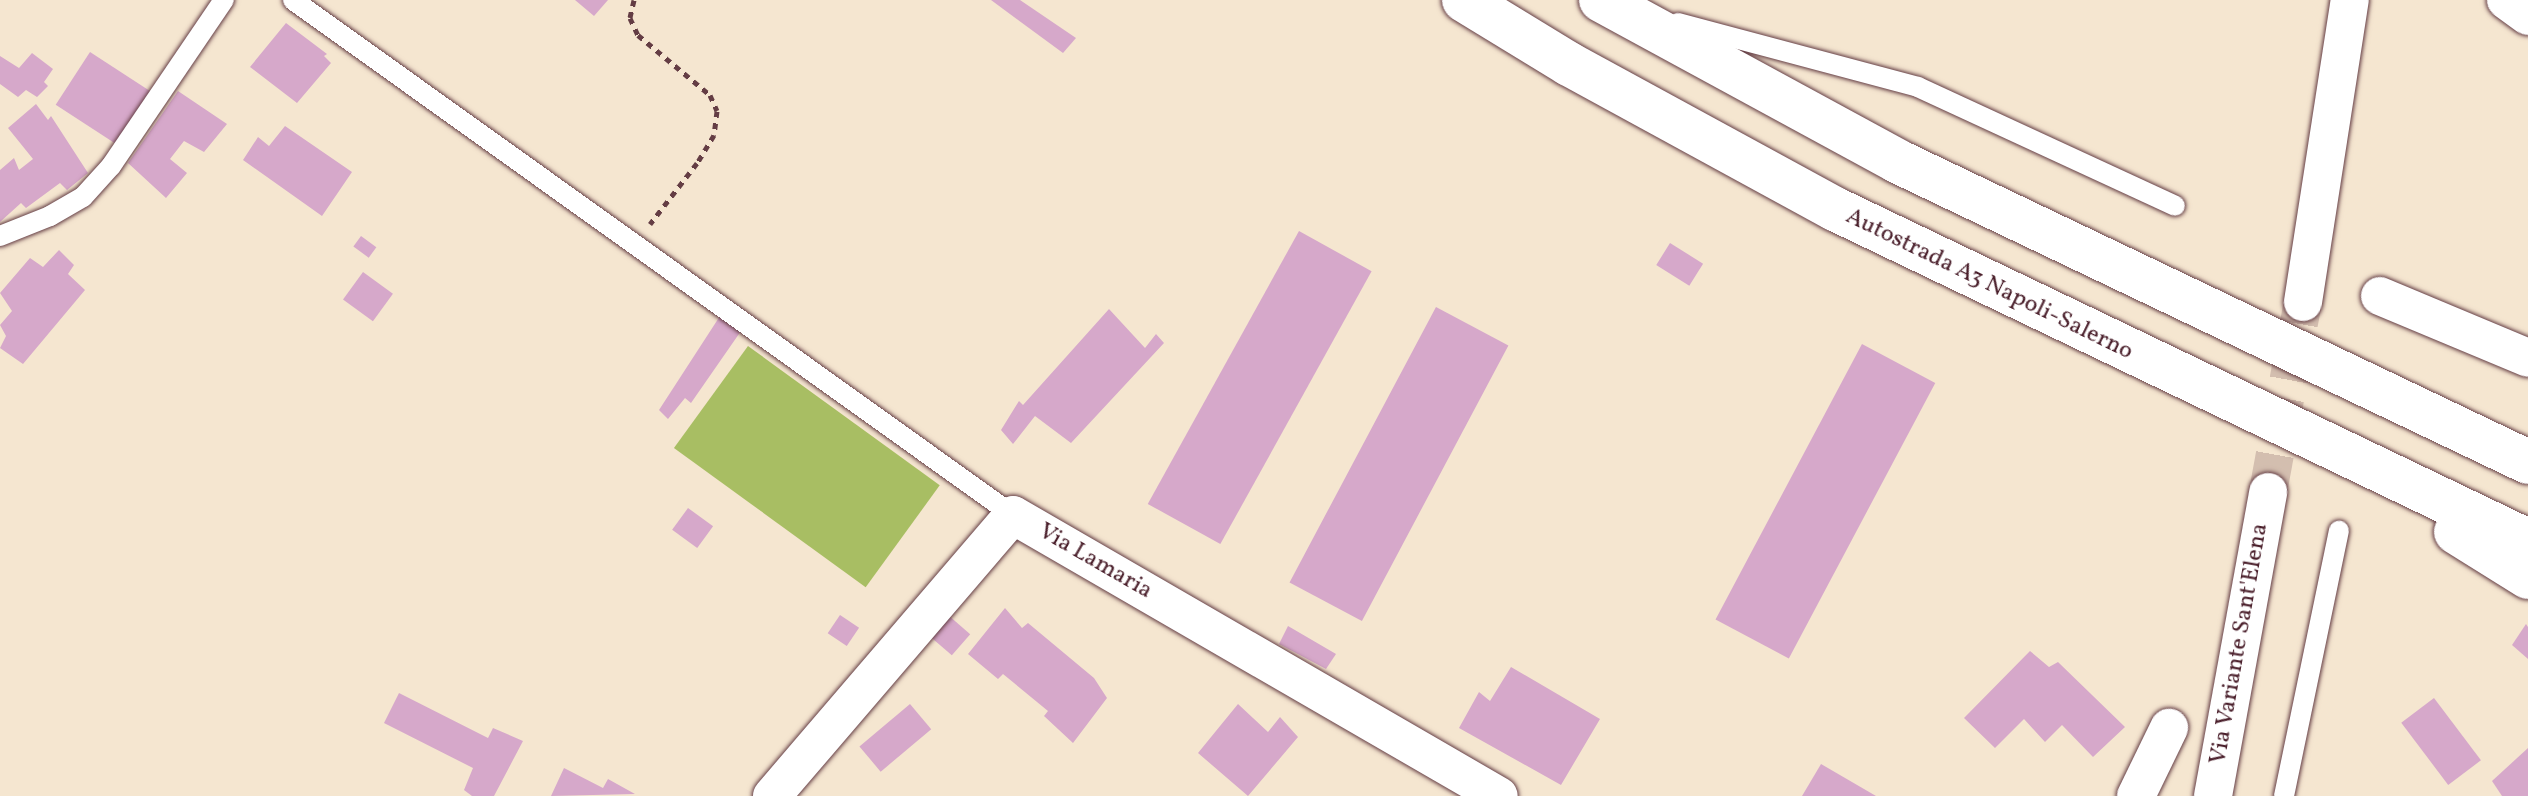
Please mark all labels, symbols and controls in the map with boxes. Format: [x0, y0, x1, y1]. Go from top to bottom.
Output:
street label: Autostrada A3 Napoli-Salerno [1841, 203, 2137, 367]
street label: Via Lamaria [1033, 518, 1157, 606]
street label: Via Variante Sant'Elena [2205, 521, 2275, 767]

